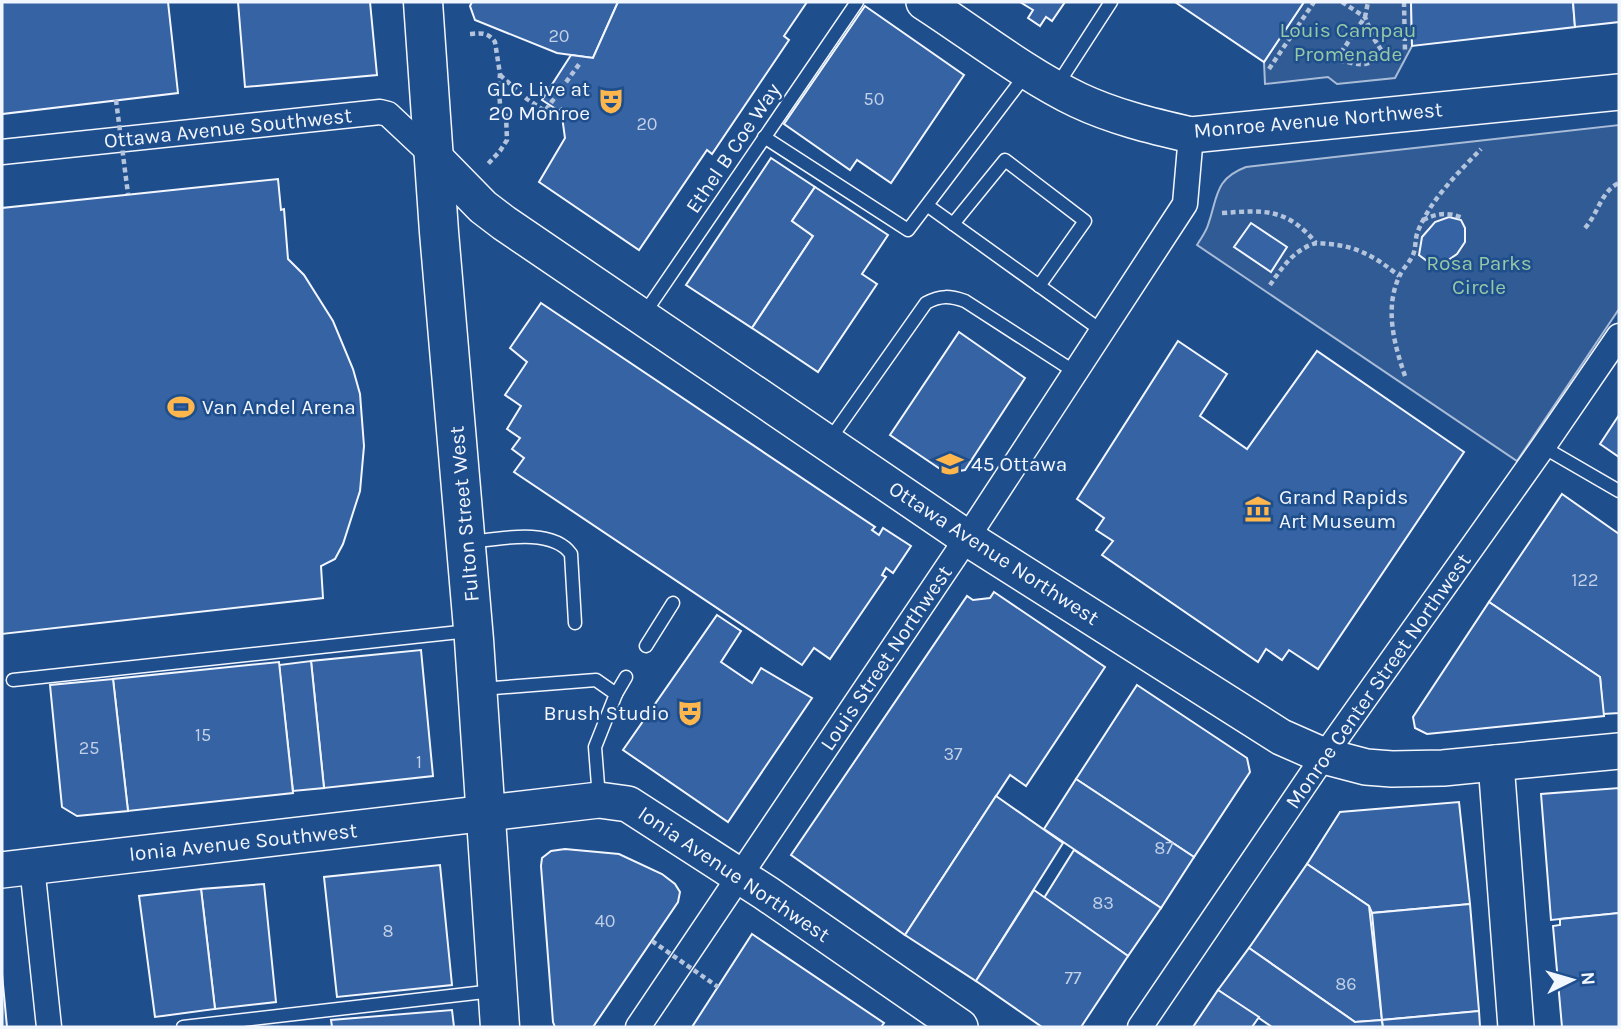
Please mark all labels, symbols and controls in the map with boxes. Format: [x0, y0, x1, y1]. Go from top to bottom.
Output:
park label: Louis Campau Promenade [1280, 18, 1416, 66]
house number: 20 [548, 25, 570, 47]
place label: GLC Live at 20 Monroe [487, 77, 590, 125]
street label: Ethel B Coe Way [681, 78, 785, 218]
theatre icon: GLC Live at 20 Monroe [596, 86, 626, 116]
house number: 50 [864, 88, 884, 110]
street label: Monroe Avenue Northwest [1193, 97, 1444, 143]
street label: Ottawa Avenue Southwest [103, 103, 353, 153]
house number: 20 [636, 113, 658, 135]
park label: Rosa Parks Circle [1426, 251, 1532, 299]
sports icon: Van Andel Arena [166, 392, 196, 422]
place label: Van Andel Arena [202, 395, 356, 419]
street label: Fulton Street West [444, 425, 484, 603]
school or university icon: 45 Ottawa [935, 449, 965, 479]
place label: 45 Ottawa [971, 452, 1067, 476]
street label: Ottawa Avenue Northwest [884, 476, 1104, 630]
place label: Grand Rapids Art Museum [1279, 485, 1408, 533]
museum icon: Grand Rapids Art Museum [1243, 494, 1273, 524]
street label: Monroe Center Street Northwest [1280, 549, 1476, 813]
street label: Louis Street Northwest [815, 561, 957, 755]
house number: 122 [1572, 569, 1598, 591]
theatre icon: Brush Studio [675, 698, 705, 728]
place label: Brush Studio [543, 701, 669, 725]
house number: 15 [195, 724, 211, 746]
house number: 25 [79, 737, 99, 759]
house number: 37 [943, 743, 963, 765]
house number: 1 [416, 751, 422, 773]
street label: Ionia Avenue Northwest [634, 801, 834, 947]
street label: Ionia Avenue Southwest [128, 818, 358, 866]
house number: 87 [1154, 837, 1174, 859]
house number: 83 [1092, 892, 1114, 914]
house number: 40 [595, 910, 615, 932]
house number: 8 [382, 920, 394, 942]
north arrow [1537, 945, 1607, 1015]
house number: 77 [1065, 967, 1082, 989]
text: N [1576, 971, 1599, 986]
house number: 86 [1335, 973, 1357, 995]

